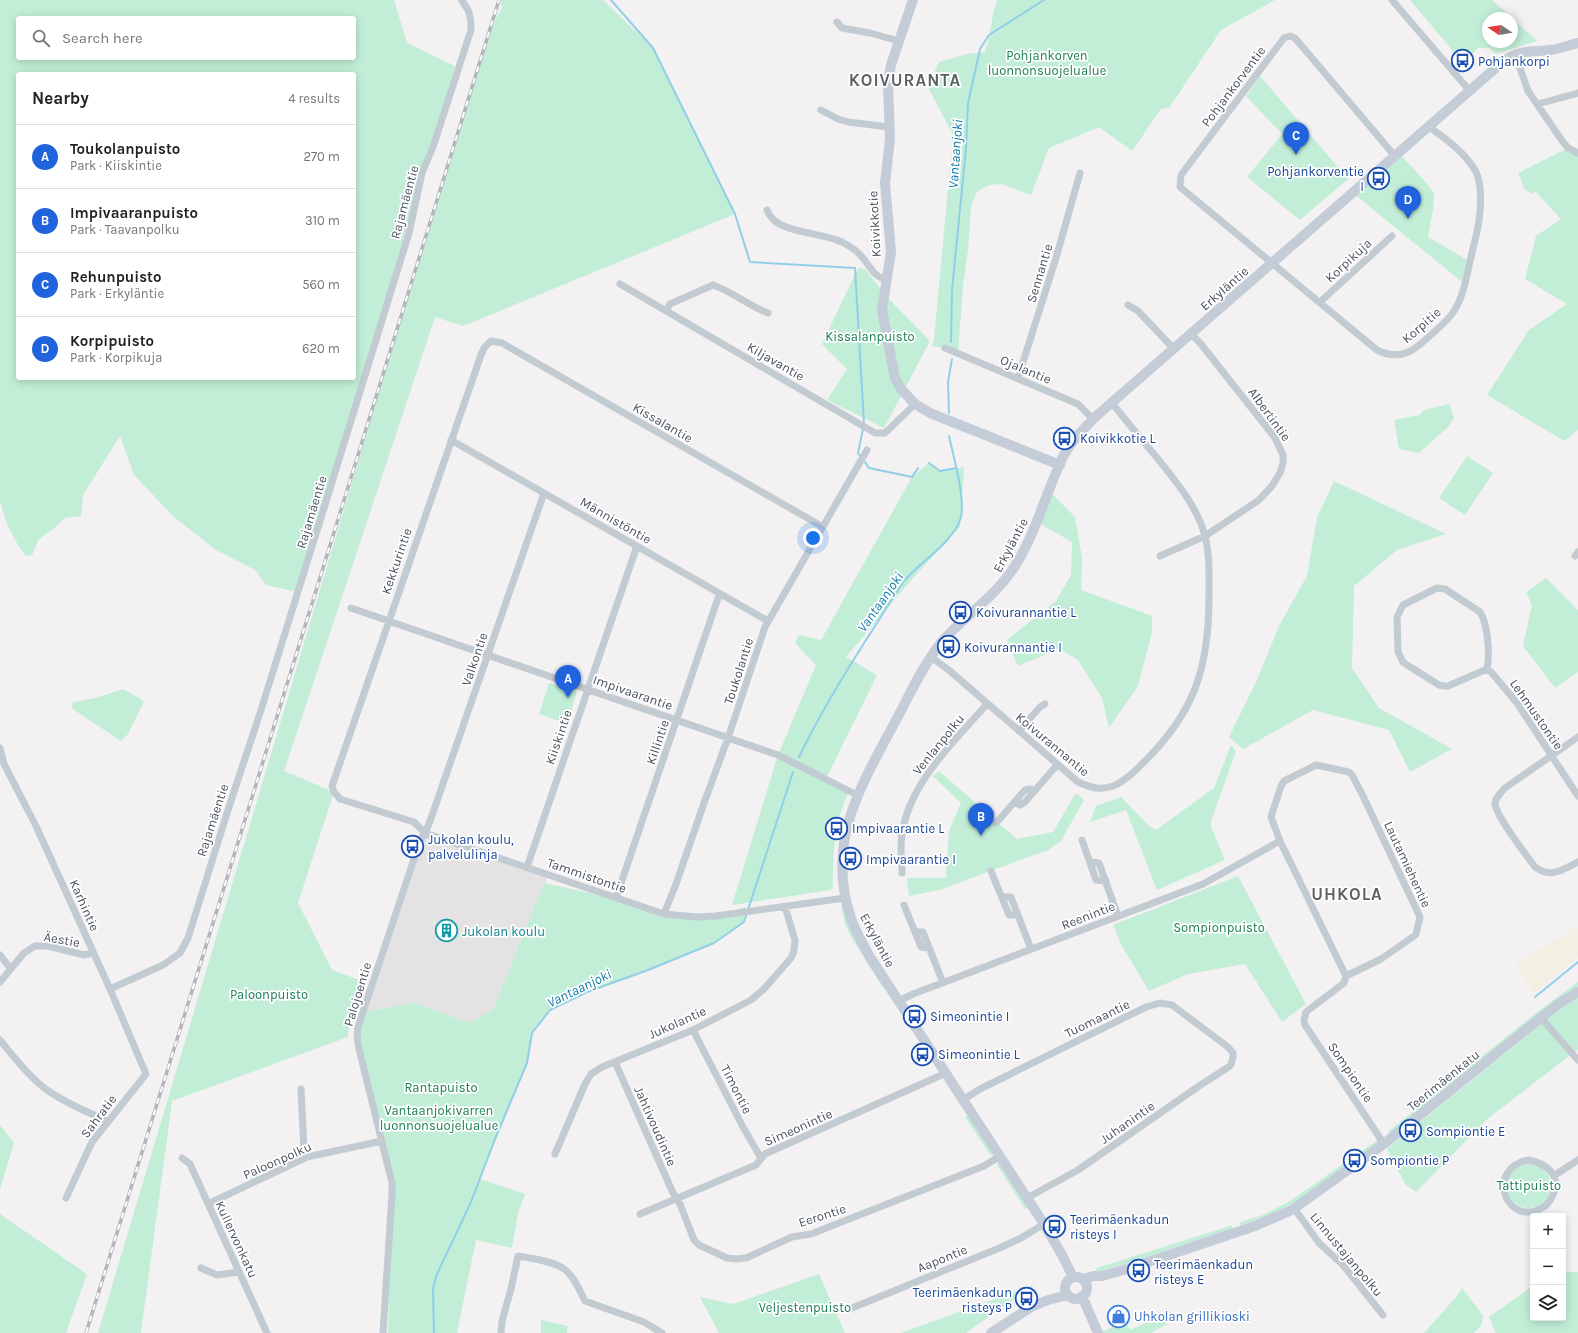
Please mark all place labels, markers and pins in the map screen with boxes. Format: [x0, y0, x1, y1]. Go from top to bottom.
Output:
bus stop icon: Pohjankorpi [1449, 48, 1475, 74]
place label: Pohjankorpi [1478, 54, 1550, 69]
pin: C [1283, 122, 1309, 155]
place label: Pohjankorventie I [1267, 164, 1364, 194]
bus stop icon: Pohjankorventie I [1366, 165, 1392, 191]
pin: D [1395, 186, 1421, 219]
bus stop icon: Koivikkotie L [1052, 425, 1078, 451]
place label: Koivikkotie L [1080, 431, 1156, 446]
bus stop icon: Koivurannantie L [947, 599, 973, 625]
place label: Koivurannantie L [976, 605, 1076, 620]
bus stop icon: Koivurannantie I [935, 634, 961, 660]
place label: Koivurannantie I [964, 640, 1062, 655]
pin: A [555, 665, 581, 698]
pin: B [968, 803, 994, 836]
bus stop icon: Impivaarantie L [824, 815, 850, 841]
place label: Impivaarantie L [852, 821, 944, 836]
place label: Jukolan koulu, palvelulinja [428, 832, 514, 862]
bus stop icon: Jukolan koulu, palvelulinja [400, 833, 426, 859]
bus stop icon: Impivaarantie I [838, 846, 864, 872]
place label: Impivaarantie I [866, 852, 956, 867]
building icon: Jukolan koulu [434, 918, 460, 944]
place label: Jukolan koulu [462, 924, 545, 939]
bus stop icon: Simeonintie I [901, 1003, 927, 1029]
place label: Simeonintie I [930, 1009, 1009, 1024]
bus stop icon: Simeonintie L [910, 1041, 936, 1067]
place label: Simeonintie L [938, 1047, 1020, 1062]
bus stop icon: Sompiontie E [1397, 1118, 1423, 1144]
place label: Sompiontie E [1426, 1124, 1505, 1139]
bus stop icon: Sompiontie P [1342, 1147, 1368, 1173]
place label: Sompiontie P [1370, 1153, 1449, 1168]
place label: Teerimäenkadun risteys I [1070, 1212, 1169, 1242]
bus stop icon: Teerimäenkadun risteys I [1042, 1213, 1068, 1239]
place label: Teerimäenkadun risteys E [1154, 1257, 1253, 1287]
bus stop icon: Teerimäenkadun risteys E [1126, 1258, 1152, 1284]
place label: Teerimäenkadun risteys P [913, 1285, 1012, 1315]
bus stop icon: Teerimäenkadun risteys P [1014, 1286, 1040, 1312]
shop icon: Uhkolan grillikioski [1105, 1303, 1131, 1329]
place label: Uhkolan grillikioski [1134, 1309, 1250, 1324]

